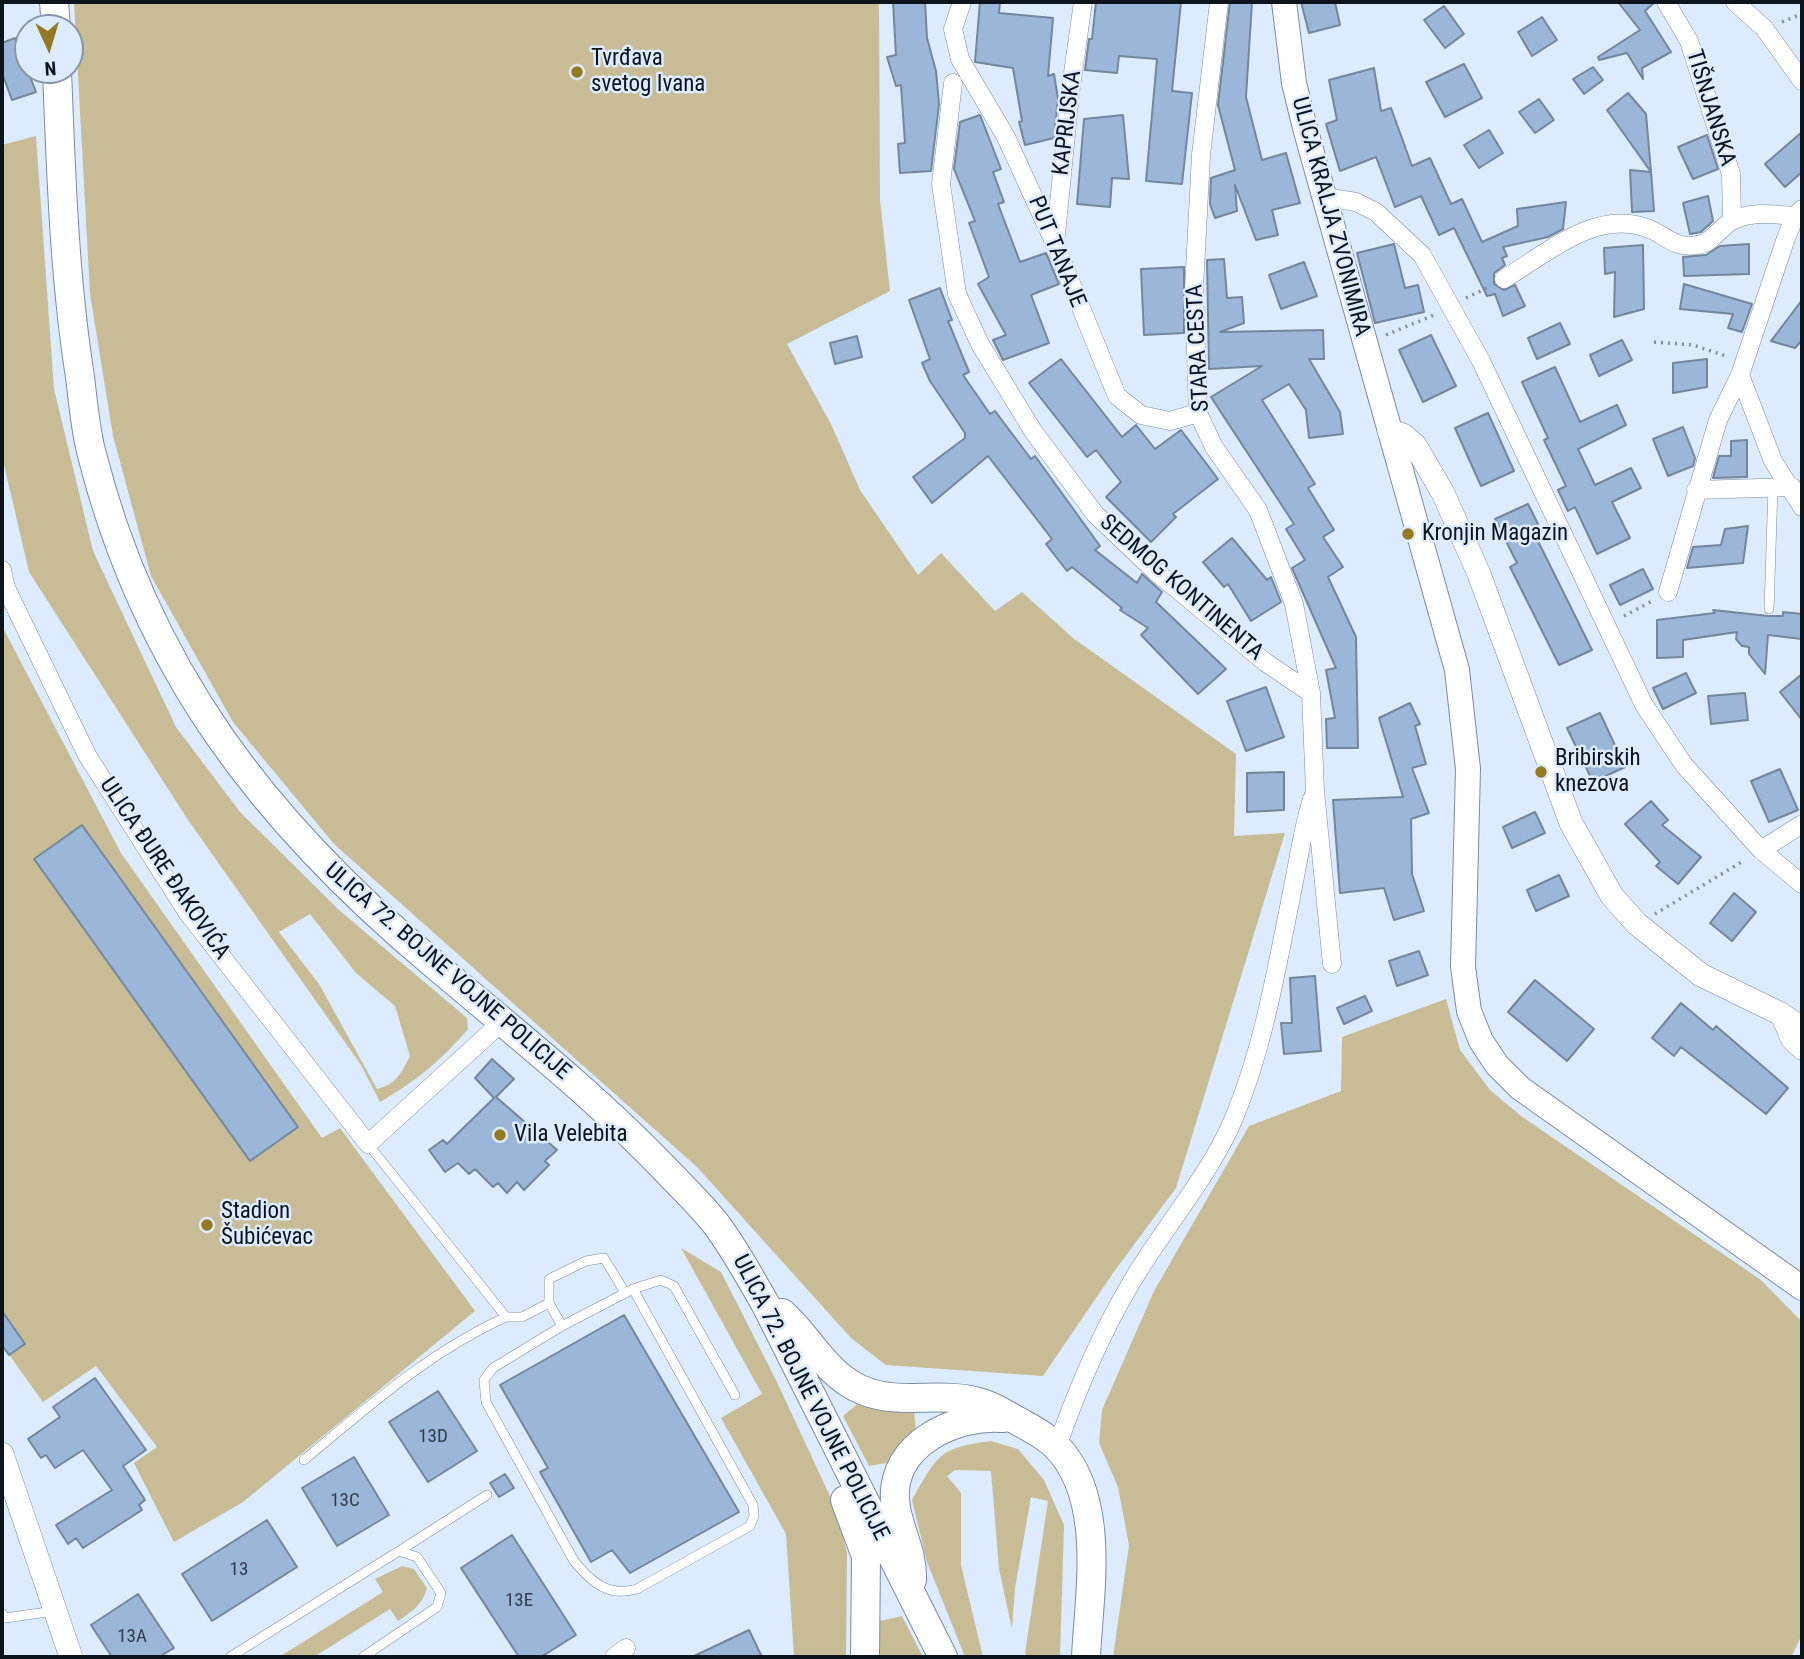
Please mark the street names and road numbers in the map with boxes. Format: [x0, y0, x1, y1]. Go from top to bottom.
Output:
street label: TIŠNJANSKA [1679, 47, 1741, 169]
street label: KAPRIJSKA [1048, 69, 1088, 177]
street label: ULICA KRALJA ZVONIMIRA [1285, 94, 1375, 340]
street label: PUT TANAJE [1021, 192, 1091, 312]
street label: STARA CESTA [1182, 283, 1216, 413]
street label: SEDMOG KONTINENTA [1093, 509, 1269, 667]
street label: ULICA ĐURE ĐAKOVIĆA [93, 773, 235, 965]
street label: ULICA 72. BOJNE VOJNE POLICIJE [318, 858, 576, 1086]
street label: ULICA 72. BOJNE VOJNE POLICIJE [726, 1251, 894, 1545]

